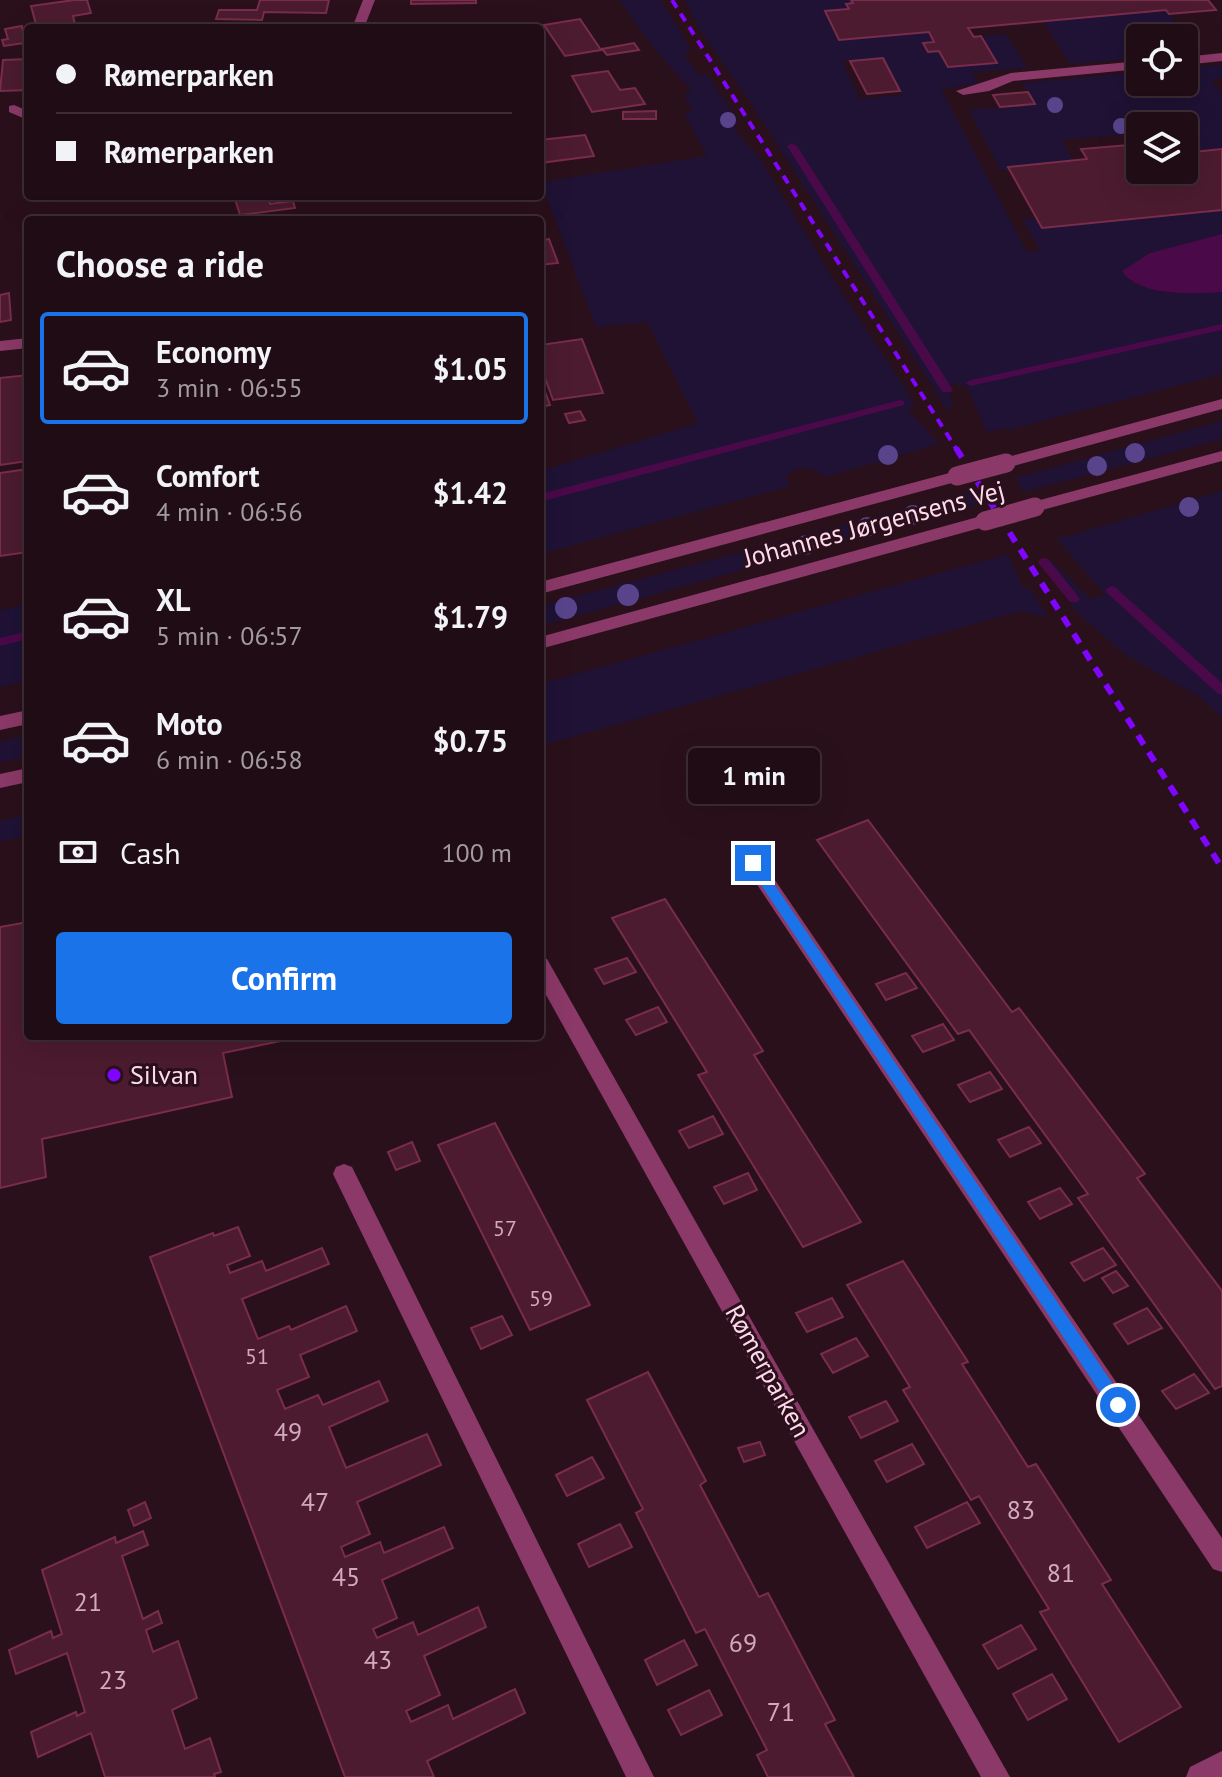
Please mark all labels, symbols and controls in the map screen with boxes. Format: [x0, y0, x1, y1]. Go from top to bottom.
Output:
map controls [1126, 24, 1198, 184]
button: locate [1126, 24, 1198, 96]
text: Rømerparken [104, 55, 274, 94]
button: layers [1126, 112, 1198, 184]
text: Rømerparken [104, 132, 274, 171]
text: Choose a ride [56, 240, 264, 287]
icon: car [60, 332, 132, 404]
text: Economy [156, 332, 271, 371]
text: $1.05 [433, 349, 508, 388]
text: 3 min · 06:55 [156, 371, 303, 404]
icon: car [60, 456, 132, 528]
text: Comfort [156, 456, 259, 495]
text: $1.42 [433, 473, 508, 512]
street label: Johannes Jørgensens Vej [739, 473, 1008, 574]
text: 4 min · 06:56 [156, 495, 303, 528]
icon: car [60, 580, 132, 652]
text: XL [156, 580, 190, 619]
text: $1.79 [433, 597, 508, 636]
text: 5 min · 06:57 [156, 619, 303, 652]
icon: car [60, 704, 132, 776]
text: Moto [156, 704, 223, 743]
text: $0.75 [433, 721, 508, 760]
text: 6 min · 06:58 [156, 743, 303, 776]
callout: 1 min [687, 747, 819, 803]
text: 1 min [722, 759, 786, 792]
icon: cash [56, 830, 100, 874]
text: Cash [120, 833, 181, 872]
text: 100 m [441, 836, 512, 869]
route end [735, 845, 771, 881]
button: Confirm [56, 932, 512, 1024]
place label: Silvan [130, 1058, 198, 1091]
marker: Silvan [105, 1066, 123, 1084]
house number: 57 [493, 1214, 517, 1242]
house number: 59 [529, 1284, 553, 1312]
street label: Rømerparken [718, 1299, 818, 1443]
house number: 51 [245, 1342, 269, 1370]
route start [1100, 1387, 1136, 1423]
house number: 49 [274, 1415, 302, 1448]
house number: 47 [301, 1485, 329, 1518]
house number: 83 [1007, 1493, 1035, 1526]
house number: 81 [1047, 1556, 1075, 1589]
house number: 45 [332, 1560, 360, 1593]
house number: 21 [74, 1585, 102, 1618]
house number: 69 [729, 1626, 757, 1659]
house number: 43 [364, 1643, 392, 1676]
house number: 23 [99, 1663, 127, 1696]
house number: 71 [767, 1695, 795, 1728]

